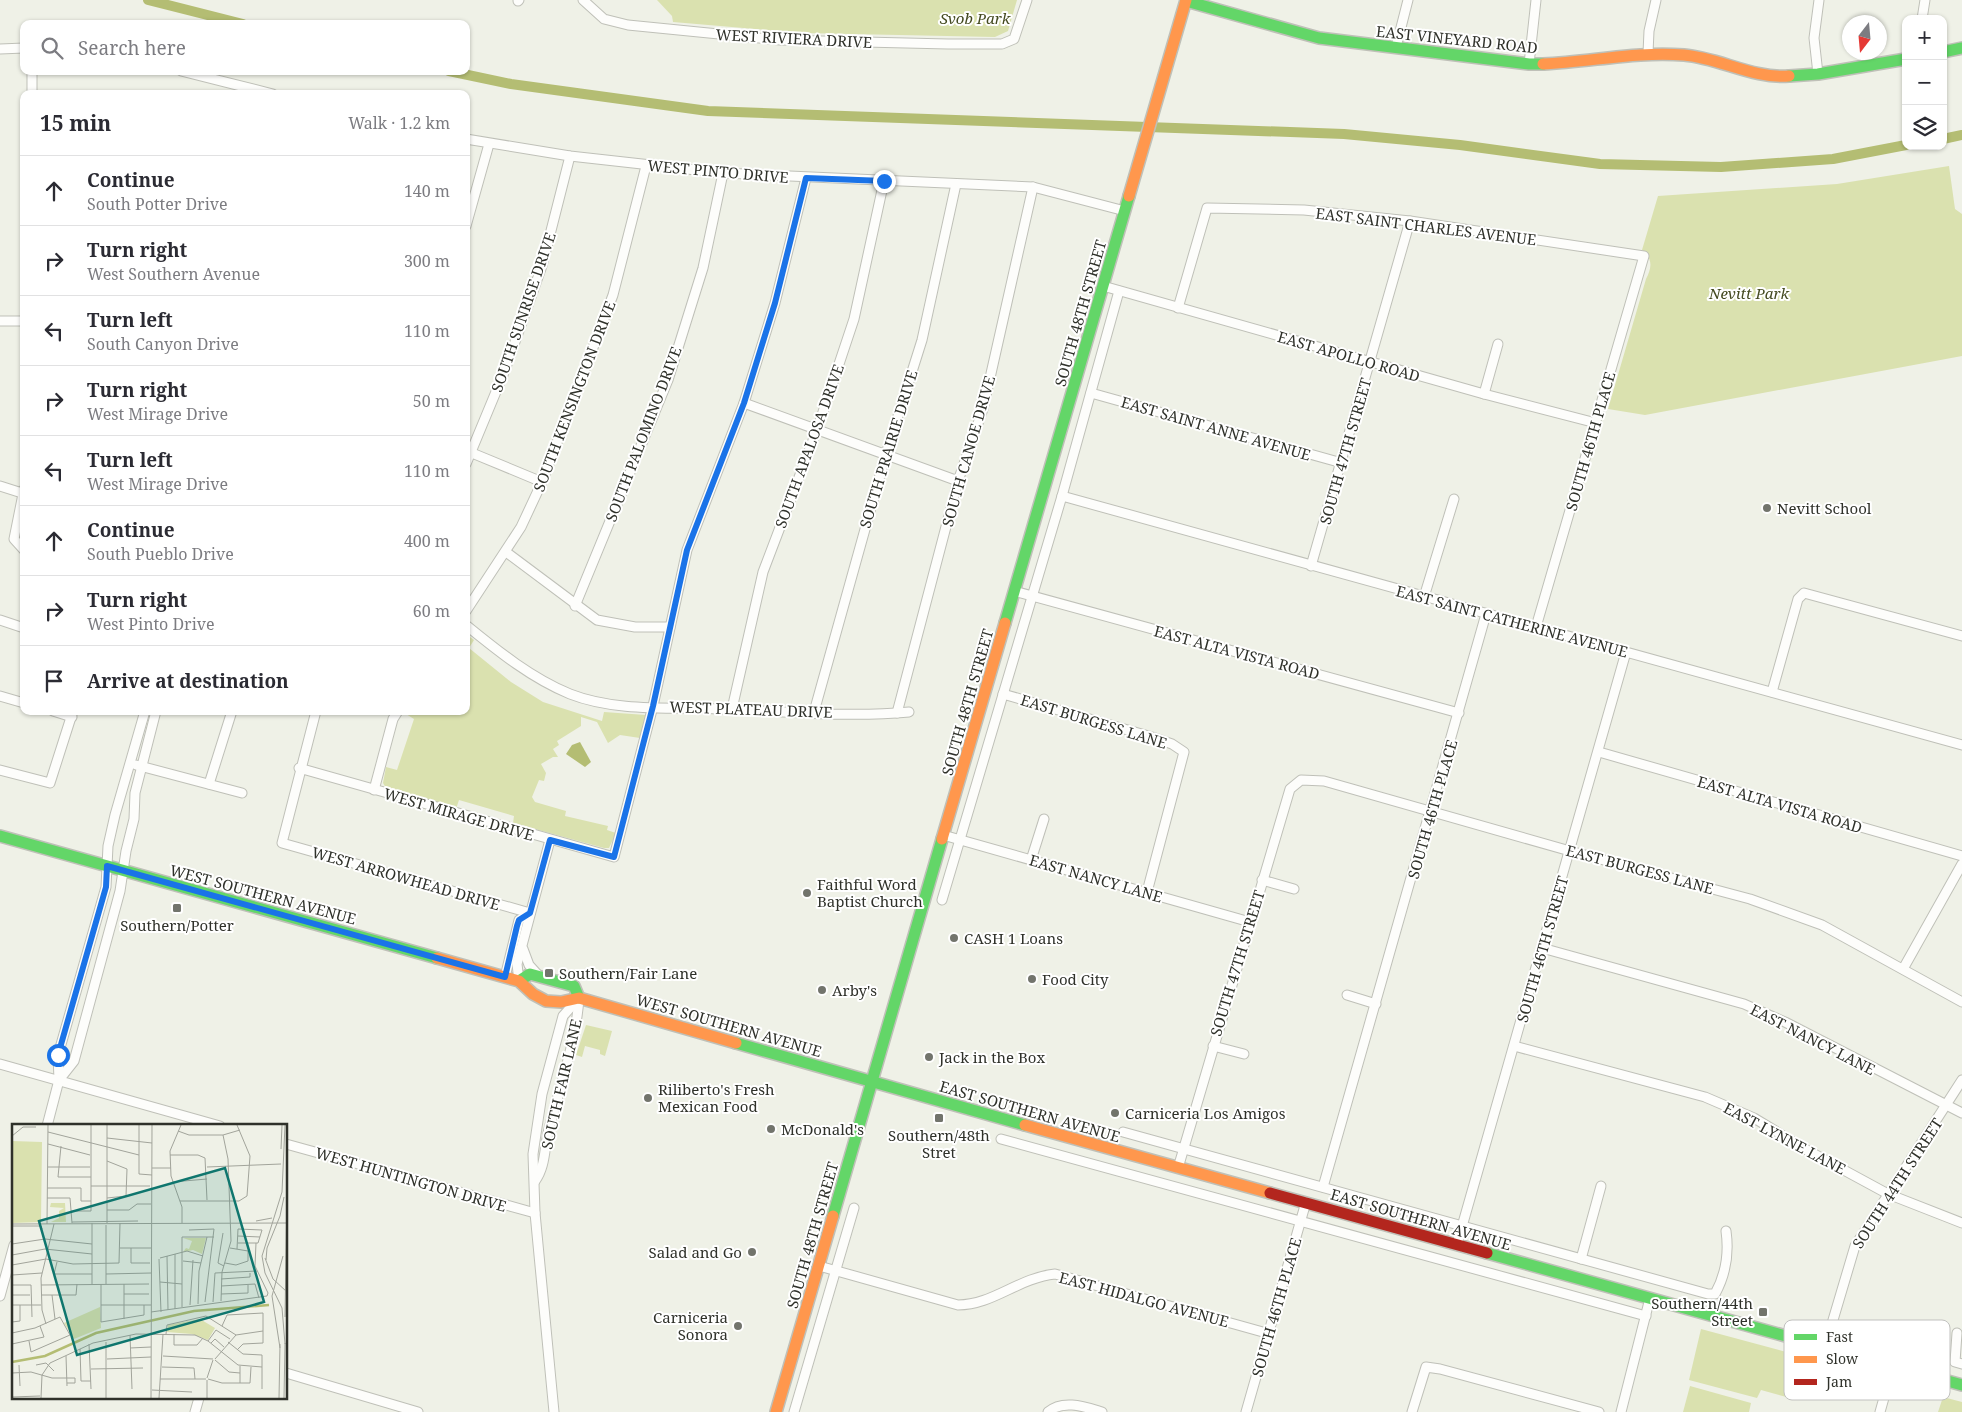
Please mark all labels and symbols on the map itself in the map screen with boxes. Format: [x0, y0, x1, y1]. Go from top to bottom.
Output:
park label: Svob Park [940, 8, 1011, 28]
north arrow [1842, 15, 1887, 60]
street label: EAST VINEYARD ROAD [1375, 21, 1539, 57]
street label: WEST RIVIERA DRIVE [715, 24, 873, 52]
street label: WEST PINTO DRIVE [647, 155, 789, 187]
route end [873, 170, 896, 193]
street label: EAST SAINT CHARLES AVENUE [1315, 203, 1537, 249]
street label: SOUTH SUNRISE DRIVE [486, 229, 560, 395]
street label: SOUTH 48TH STREET [1049, 237, 1111, 389]
park label: Nevitt Park [1708, 283, 1789, 303]
street label: SOUTH KENSINGTON DRIVE [528, 298, 620, 494]
street label: EAST APOLLO ROAD [1275, 326, 1423, 386]
street label: SOUTH PALOMINO DRIVE [600, 344, 686, 524]
street label: SOUTH APALOSA DRIVE [770, 361, 848, 531]
street label: SOUTH PRAIRIE DRIVE [854, 368, 922, 530]
street label: SOUTH 46TH PLACE [1561, 369, 1619, 513]
street label: SOUTH CANOE DRIVE [937, 373, 999, 529]
street label: SOUTH 47TH STREET [1314, 375, 1376, 527]
street label: EAST SAINT ANNE AVENUE [1119, 391, 1313, 465]
place label: Nevitt School [1777, 498, 1872, 518]
marker: Nevitt School [1761, 502, 1773, 514]
street label: EAST SAINT CATHERINE AVENUE [1394, 580, 1630, 662]
street label: EAST ALTA VISTA ROAD [1152, 620, 1322, 684]
street label: SOUTH 48TH STREET [936, 626, 998, 778]
street label: EAST BURGESS LANE [1018, 689, 1170, 753]
street label: WEST PLATEAU DRIVE [669, 696, 833, 722]
street label: SOUTH 46TH PLACE [1403, 737, 1461, 881]
street label: EAST ALTA VISTA ROAD [1695, 771, 1865, 837]
street label: WEST MIRAGE DRIVE [382, 783, 536, 845]
street label: EAST BURGESS LANE [1564, 840, 1716, 898]
street label: WEST ARROWHEAD DRIVE [310, 842, 502, 914]
street label: EAST NANCY LANE [1027, 849, 1165, 907]
street label: WEST SOUTHERN AVENUE [168, 859, 358, 929]
street label: SOUTH 46TH STREET [1511, 873, 1573, 1025]
place label: Faithful Word Baptist Church [817, 874, 923, 911]
marker: Faithful Word Baptist Church [801, 887, 813, 899]
street label: SOUTH 47TH STREET [1205, 888, 1269, 1038]
marker: Southern/Potter [171, 902, 183, 914]
place label: Southern/Potter [120, 915, 234, 935]
place label: CASH 1 Loans [964, 928, 1063, 948]
marker: CASH 1 Loans [948, 932, 960, 944]
place label: Southern/Fair Lane [559, 963, 697, 983]
marker: Southern/Fair Lane [543, 967, 555, 979]
place label: Food City [1042, 969, 1109, 989]
marker: Food City [1026, 973, 1038, 985]
place label: Arby's [832, 980, 877, 1000]
marker: Arby's [816, 984, 828, 996]
street label: WEST SOUTHERN AVENUE [634, 989, 824, 1061]
street label: EAST NANCY LANE [1747, 999, 1879, 1079]
street label: SOUTH FAIR LANE [536, 1017, 586, 1151]
route start [47, 1044, 70, 1067]
place label: Jack in the Box [938, 1047, 1045, 1067]
marker: Jack in the Box [923, 1051, 935, 1063]
street label: EAST SOUTHERN AVENUE [937, 1076, 1123, 1146]
place label: Riliberto's Fresh Mexican Food [658, 1079, 775, 1116]
marker: Riliberto's Fresh Mexican Food [642, 1092, 654, 1104]
street label: EAST LYNNE LANE [1720, 1097, 1850, 1179]
place label: Carniceria Los Amigos [1125, 1103, 1286, 1123]
marker: Carniceria Los Amigos [1109, 1107, 1121, 1119]
marker: Southern/48th Stret [933, 1112, 945, 1124]
street label: SOUTH 44TH STREET [1847, 1114, 1947, 1252]
place label: McDonald's [781, 1119, 864, 1139]
marker: McDonald's [765, 1123, 777, 1135]
inset map [12, 1124, 288, 1400]
place label: Southern/48th Stret [888, 1125, 990, 1162]
street label: WEST HUNTINGTON DRIVE [313, 1142, 509, 1216]
street label: SOUTH 48TH STREET [781, 1159, 843, 1311]
street label: EAST SOUTHERN AVENUE [1328, 1184, 1514, 1254]
street label: SOUTH 46TH PLACE [1247, 1235, 1305, 1379]
place label: Salad and Go [649, 1242, 742, 1262]
marker: Salad and Go [746, 1246, 758, 1258]
street label: EAST HIDALGO AVENUE [1057, 1267, 1231, 1331]
place label: Southern/44th Street [1651, 1293, 1753, 1330]
marker: Southern/44th Street [1757, 1306, 1769, 1318]
place label: Carniceria Sonora [653, 1307, 728, 1344]
marker: Carniceria Sonora [732, 1320, 744, 1332]
legend [1784, 1320, 1950, 1400]
text: Fast [1826, 1327, 1853, 1346]
text: Slow [1826, 1349, 1859, 1368]
text: Jam [1825, 1372, 1852, 1391]

